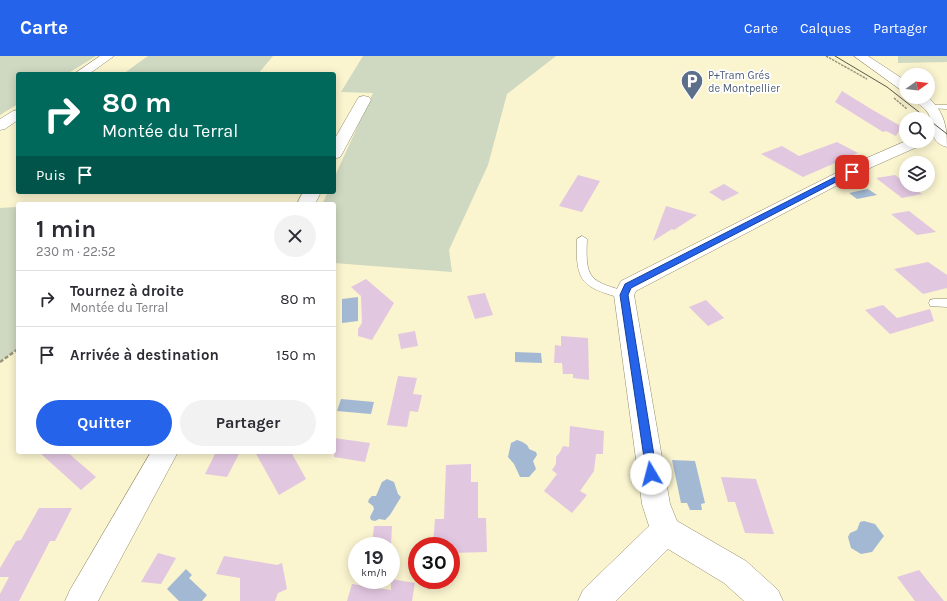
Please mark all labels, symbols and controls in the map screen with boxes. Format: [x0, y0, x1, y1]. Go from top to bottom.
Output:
text: Carte [20, 17, 68, 39]
text: Carte [744, 20, 778, 37]
text: Calques [800, 20, 851, 37]
text: Partager [873, 20, 927, 37]
parking icon: P+Tram Grés de Montpellier [679, 68, 705, 101]
north arrow [899, 68, 935, 104]
map controls [899, 68, 935, 192]
place label: P+Tram Grés de Montpellier [708, 69, 780, 95]
text: 80 m [102, 86, 171, 119]
icon: right [36, 88, 88, 140]
button: search [899, 112, 935, 148]
text: Montée du Terral [102, 120, 238, 142]
pin [835, 155, 869, 189]
button: layers [899, 156, 935, 192]
icon: arrive [841, 161, 863, 183]
icon: arrive [74, 164, 96, 186]
text: Puis [36, 166, 66, 184]
text: 1 min [36, 215, 96, 243]
button: close [274, 215, 316, 257]
text: 230 m · 22:52 [36, 244, 116, 259]
text: Tournez à droite [70, 282, 184, 300]
icon: right [36, 288, 58, 310]
text: 80 m [280, 290, 316, 308]
text: Montée du Terral [70, 300, 168, 315]
icon: arrive [36, 344, 58, 366]
text: Arrivée à destination [70, 346, 219, 364]
text: 150 m [276, 346, 316, 364]
button: Quitter [36, 400, 172, 446]
button: Partager [180, 400, 316, 446]
position arrow [630, 453, 672, 495]
speed limit sign: 30 [408, 537, 460, 589]
text: 19 [364, 546, 384, 569]
text: km/h [361, 567, 387, 579]

